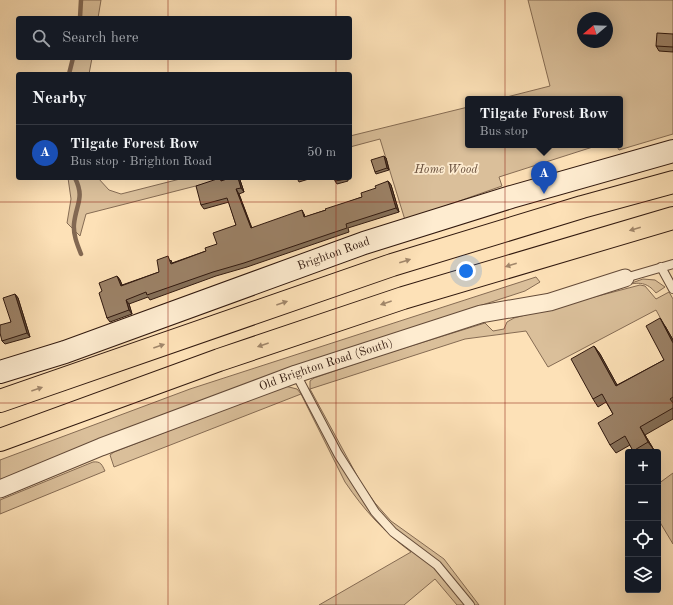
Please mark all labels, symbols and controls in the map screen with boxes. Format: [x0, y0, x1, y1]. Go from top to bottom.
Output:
north arrow [577, 12, 613, 48]
search box [16, 16, 352, 60]
icon: search [30, 27, 52, 49]
text: Search here [62, 31, 139, 46]
text: Nearby [32, 90, 87, 107]
popup [465, 96, 623, 148]
text: Tilgate Forest Row [479, 107, 609, 122]
text: Bus stop [479, 125, 528, 138]
text: Tilgate Forest Row [70, 137, 199, 152]
text: A [40, 146, 50, 159]
text: 50 m [307, 146, 336, 159]
text: Bus stop · Brighton Road [70, 155, 212, 168]
pin: A [531, 161, 557, 194]
park label: Home Wood [413, 164, 478, 176]
one-way arrow [629, 226, 641, 232]
street label: Brighton Road [296, 236, 371, 273]
one-way arrow [400, 258, 412, 264]
your location [456, 261, 476, 281]
one-way arrow [504, 262, 516, 268]
one-way arrow [277, 300, 289, 306]
one-way arrow [380, 301, 392, 307]
street label: Old Brighton Road (South) [258, 336, 394, 393]
one-way arrow [154, 342, 166, 348]
one-way arrow [257, 343, 269, 349]
one-way arrow [31, 385, 43, 391]
map controls [625, 449, 661, 593]
button: + [625, 449, 661, 485]
button: − [625, 485, 661, 521]
button: locate [625, 521, 661, 557]
button: layers [625, 557, 661, 593]

